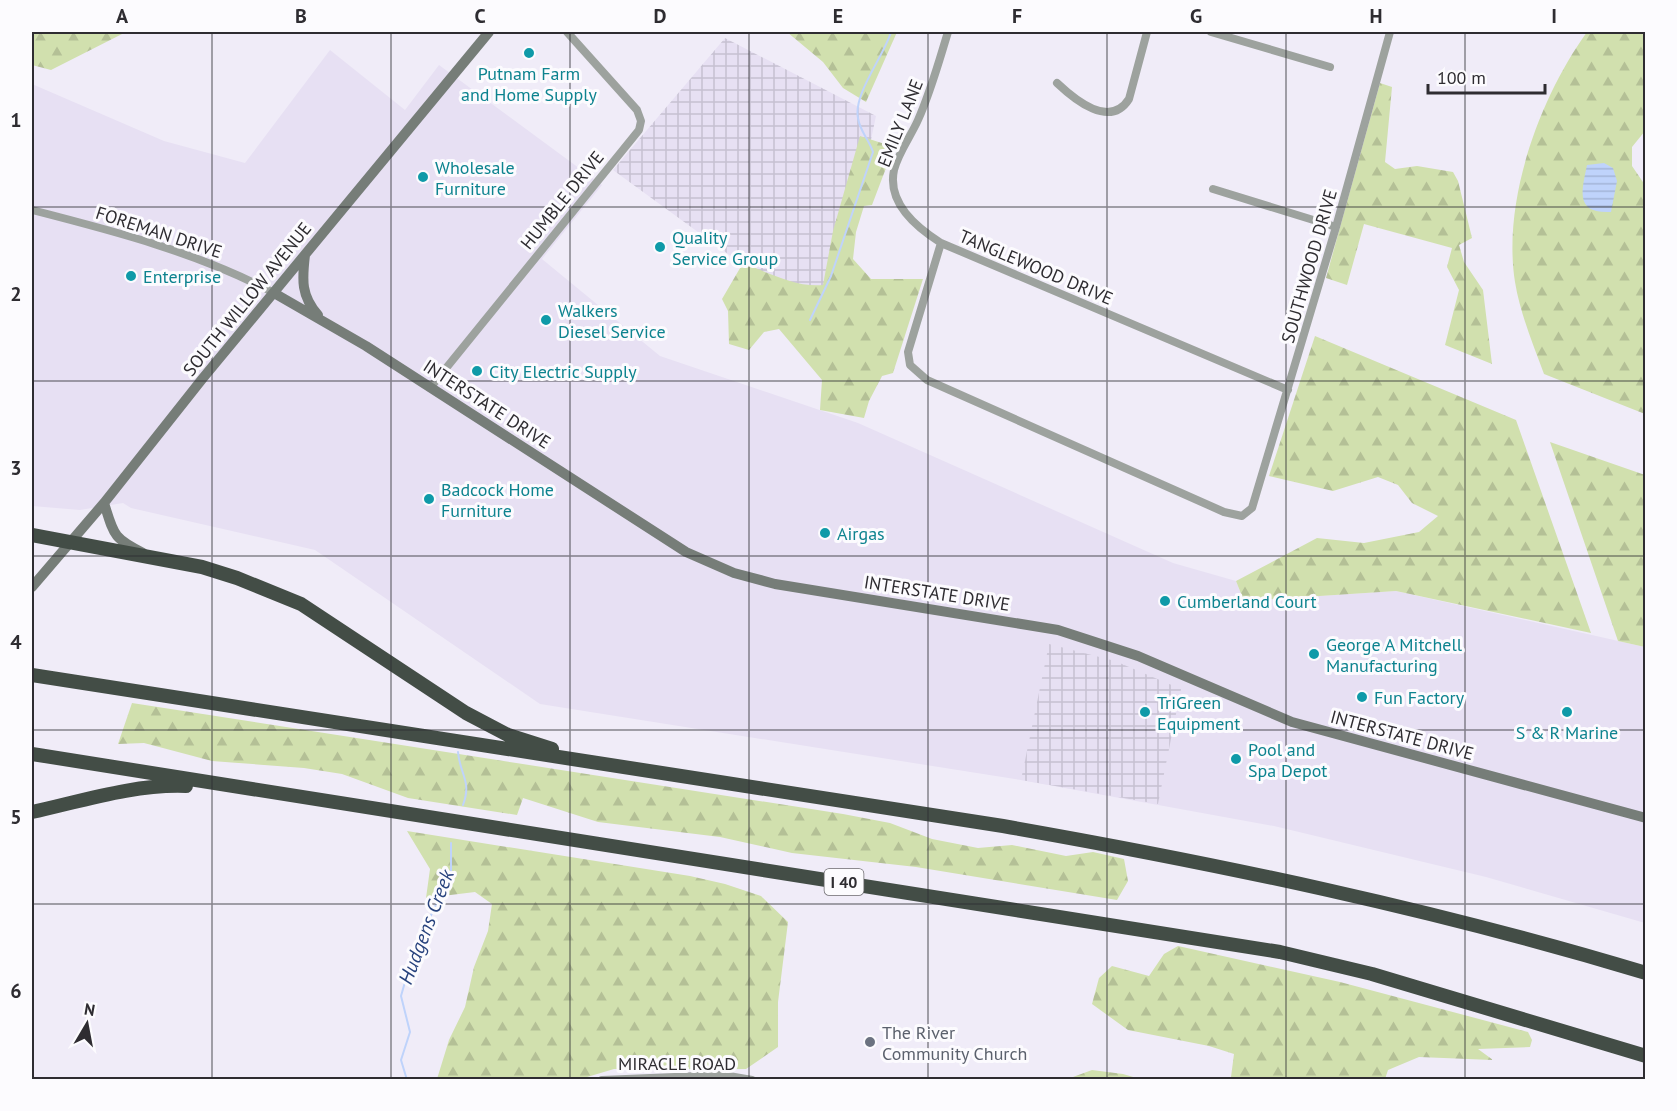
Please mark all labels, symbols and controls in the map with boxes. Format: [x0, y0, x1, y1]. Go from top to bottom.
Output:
text: A [116, 3, 129, 29]
text: B [295, 3, 307, 29]
text: C [474, 3, 486, 29]
text: D [654, 3, 667, 29]
text: E [833, 3, 843, 29]
text: F [1012, 3, 1022, 29]
text: G [1190, 3, 1202, 29]
text: H [1369, 3, 1383, 29]
text: I [1551, 3, 1557, 29]
marker: Putnam Farm and Home Supply [522, 46, 536, 60]
scale bar [1428, 57, 1545, 95]
place label: Putnam Farm and Home Supply [461, 62, 598, 106]
text: 100 m [1437, 66, 1486, 89]
street label: EMILY LANE [872, 76, 928, 170]
text: 1 [10, 107, 22, 133]
street label: HUMBLE DRIVE [515, 146, 609, 254]
place label: Wholesale Furniture [435, 156, 515, 200]
marker: Wholesale Furniture [416, 170, 430, 184]
street label: SOUTHWOOD DRIVE [1276, 186, 1342, 346]
street label: FOREMAN DRIVE [93, 201, 225, 263]
street label: SOUTH WILLOW AVENUE [178, 217, 316, 381]
street label: TANGLEWOOD DRIVE [956, 224, 1116, 310]
place label: Quality Service Group [672, 226, 778, 270]
marker: Quality Service Group [653, 240, 667, 254]
place label: Enterprise [143, 265, 221, 288]
marker: Enterprise [124, 269, 138, 283]
text: 2 [10, 281, 22, 307]
place label: Walkers Diesel Service [558, 299, 666, 343]
marker: Walkers Diesel Service [539, 313, 553, 327]
street label: INTERSTATE DRIVE [419, 354, 555, 454]
place label: City Electric Supply [489, 360, 637, 383]
marker: City Electric Supply [470, 364, 484, 378]
text: 3 [10, 455, 22, 481]
place label: Badcock Home Furniture [441, 478, 554, 522]
marker: Badcock Home Furniture [422, 492, 436, 506]
place label: Airgas [837, 522, 885, 545]
marker: Airgas [818, 526, 832, 540]
street label: INTERSTATE DRIVE [862, 570, 1012, 616]
place label: Cumberland Court [1177, 590, 1317, 613]
marker: Cumberland Court [1158, 594, 1172, 608]
text: 4 [10, 629, 22, 655]
place label: George A Mitchell Manufacturing [1326, 633, 1463, 677]
marker: George A Mitchell Manufacturing [1307, 647, 1321, 661]
place label: Fun Factory [1374, 686, 1465, 709]
marker: Fun Factory [1355, 690, 1369, 704]
place label: TriGreen Equipment [1157, 691, 1240, 735]
marker: TriGreen Equipment [1138, 705, 1152, 719]
street label: INTERSTATE DRIVE [1328, 705, 1476, 765]
marker: S & R Marine [1560, 705, 1574, 719]
place label: S & R Marine [1516, 721, 1618, 744]
place label: Pool and Spa Depot [1248, 738, 1327, 782]
marker: Pool and Spa Depot [1229, 752, 1243, 766]
text: 5 [10, 804, 22, 830]
water label: Hudgens Creek [392, 865, 460, 988]
road number: I 40 [824, 869, 864, 895]
text: 6 [10, 978, 22, 1004]
north arrow [57, 994, 117, 1054]
text: N [83, 998, 97, 1020]
place label: The River Community Church [882, 1021, 1027, 1065]
marker: The River Community Church [863, 1035, 877, 1049]
street label: MIRACLE ROAD [618, 1052, 736, 1075]

